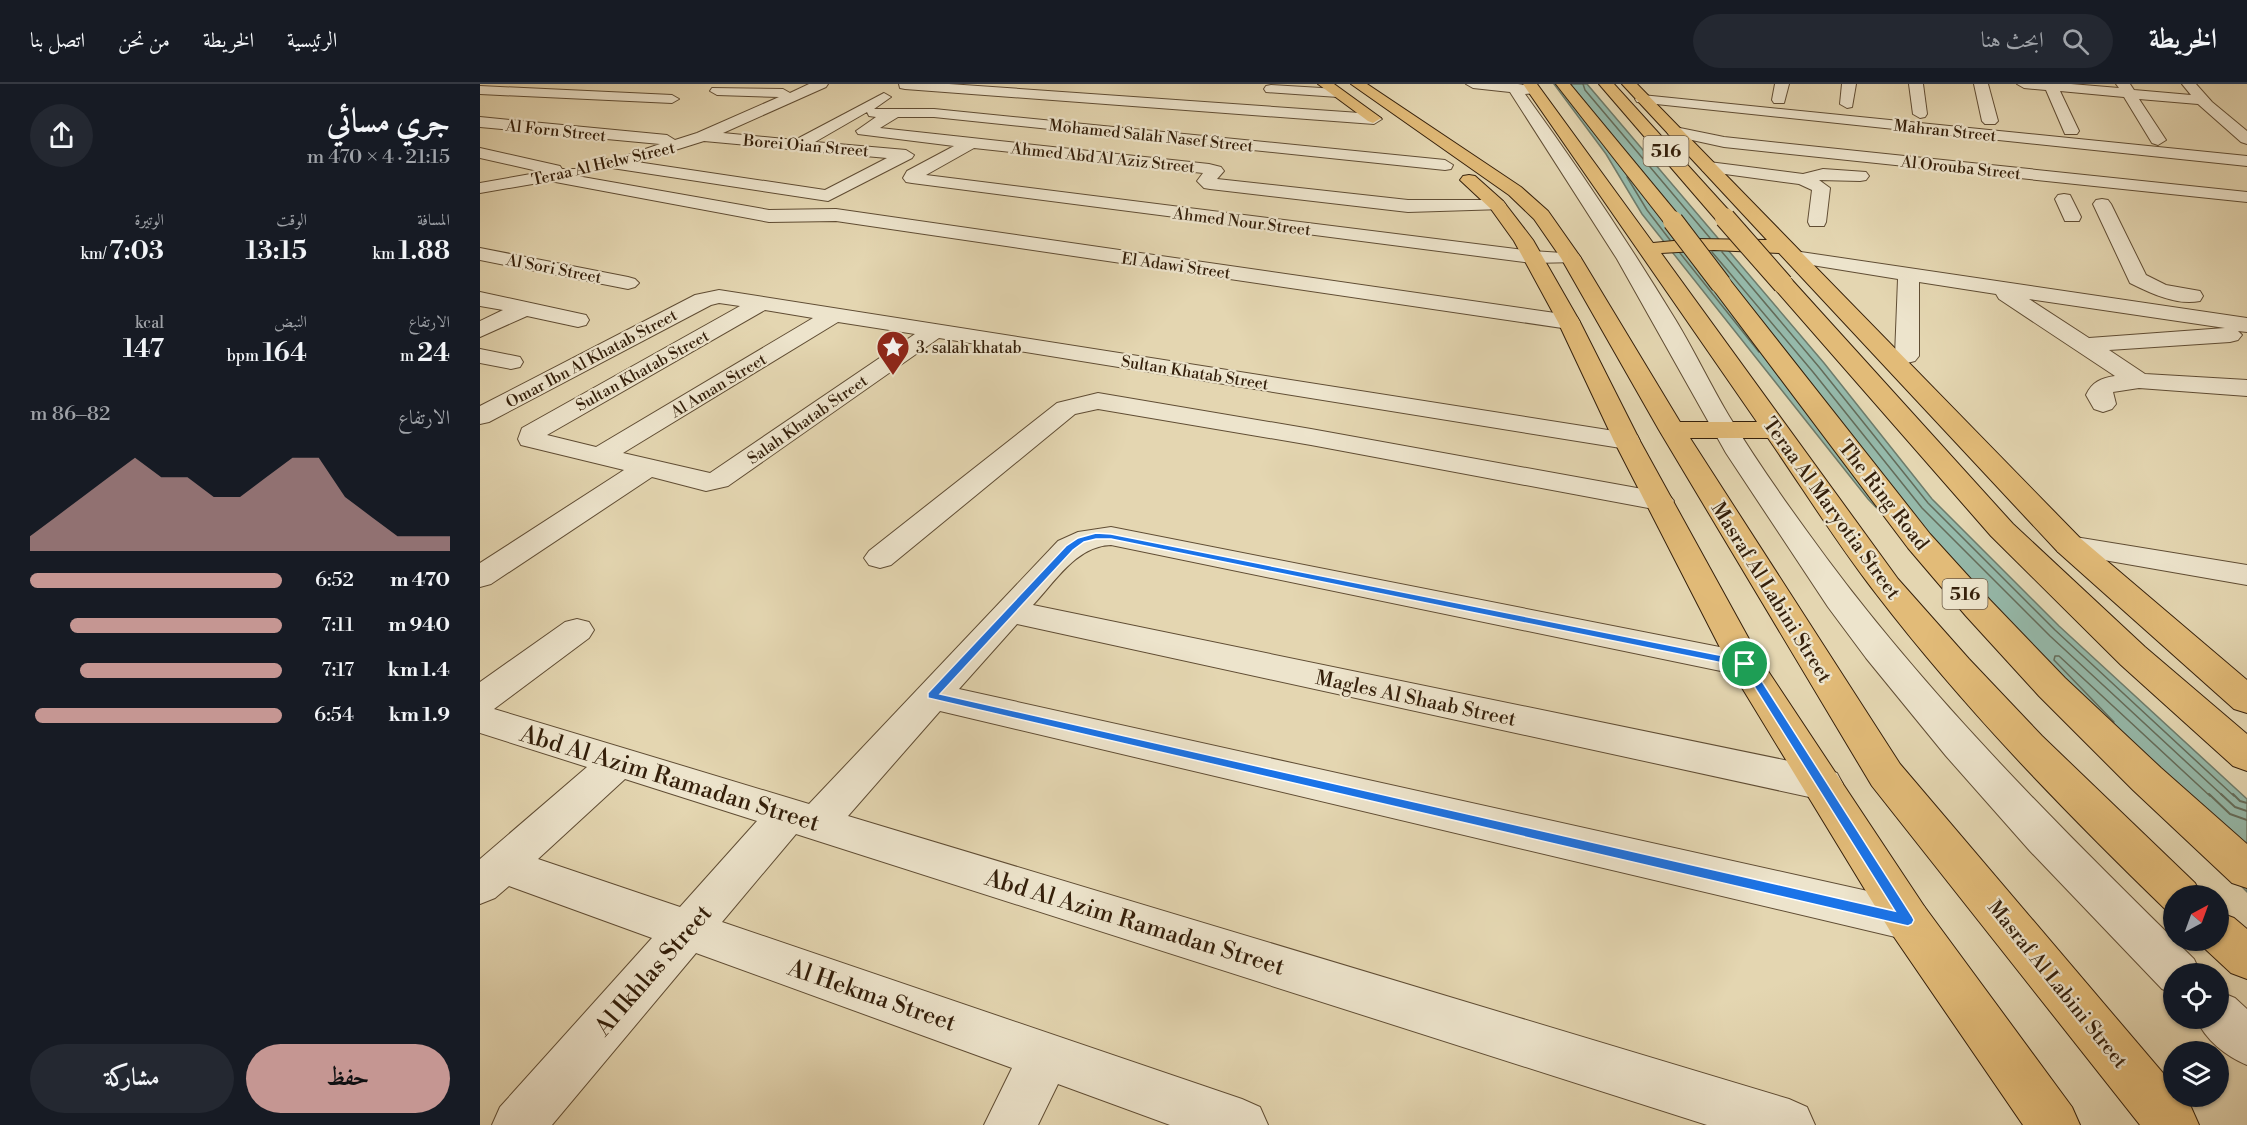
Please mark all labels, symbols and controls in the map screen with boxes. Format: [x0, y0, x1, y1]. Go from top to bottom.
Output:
search box [1693, 14, 2113, 68]
text: الخريطة [2149, 22, 2217, 57]
icon: search [2059, 25, 2092, 58]
text: ابحث هنا [1981, 27, 2044, 54]
text: اتصل بنا [30, 28, 85, 54]
text: من نحن [118, 28, 170, 54]
text: الخريطة [203, 28, 254, 54]
text: الرئيسية [287, 28, 337, 54]
text: جري مسائي [327, 102, 450, 143]
button: share [30, 104, 93, 167]
street label: Mohamed Salah Nasef Street [1048, 115, 1254, 157]
street label: Al Forn Street [504, 116, 607, 146]
street label: Mahran Street [1893, 116, 1997, 146]
street label: Borei Oian Street [741, 130, 870, 161]
road number: 516 [1644, 136, 1688, 166]
street label: Teraa Al Helw Street [530, 138, 677, 190]
street label: Ahmed Abd Al Aziz Street [1009, 138, 1196, 178]
text: 21:15 · 4 × 470 m [307, 145, 450, 170]
street label: Al Orouba Street [1899, 152, 2022, 184]
street label: Ahmed Nour Street [1171, 204, 1312, 240]
text: الوتيرة [134, 210, 164, 230]
text: الوقت [276, 210, 307, 230]
text: المسافة [417, 210, 450, 230]
text: 7:03 [109, 235, 164, 267]
text: 13:15 [245, 235, 307, 267]
text: 1.88 [398, 235, 450, 267]
text: /km [80, 244, 109, 264]
text: km [373, 244, 398, 264]
street label: El Adawi Street [1120, 248, 1232, 284]
street label: Al Sori Street [504, 250, 603, 288]
street label: Omar Ibn Al Khatab Street [502, 305, 681, 413]
text: النبض [274, 312, 307, 332]
text: الارتفاع [408, 312, 450, 332]
text: kcal [135, 313, 164, 333]
street label: Sultan Khatab Street [572, 326, 713, 416]
place icon: 3. salah khatab [875, 329, 911, 376]
text: 147 [123, 333, 164, 365]
text: 164 [262, 337, 307, 369]
text: 24 [417, 337, 450, 369]
place label: 3. salah khatab [916, 338, 1022, 358]
text: bpm [227, 346, 262, 366]
text: m [400, 346, 417, 366]
street label: Al Aman Street [666, 349, 770, 423]
street label: Sultan Khatab Street [1120, 351, 1270, 395]
street label: Salah Khatab Street [744, 371, 872, 469]
text: 82–86 m [30, 402, 110, 427]
text: الارتفاع [398, 406, 450, 431]
street label: Teraa Al Maryotia Street [1756, 413, 1905, 605]
street label: The Ring Road [1832, 436, 1934, 557]
street label: Masraf Al Labini Street [1705, 498, 1837, 688]
text: 6:52 [315, 568, 354, 593]
text: 470 m [390, 568, 450, 593]
road number: 516 [1942, 579, 1988, 609]
text: 7:11 [321, 613, 354, 638]
text: 940 m [388, 613, 450, 638]
pin [1719, 638, 1770, 689]
icon: arrive [1728, 647, 1761, 680]
text: 7:17 [322, 658, 354, 683]
text: 1.4 km [388, 658, 450, 683]
street label: Magles Al Shaab Street [1313, 666, 1518, 733]
text: 6:54 [314, 703, 354, 728]
text: 1.9 km [388, 703, 450, 728]
street label: Abd Al Azim Ramadan Street [515, 719, 823, 839]
street label: Abd Al Azim Ramadan Street [980, 863, 1288, 983]
north arrow [2163, 885, 2229, 951]
map controls [2163, 885, 2229, 1107]
street label: Masraf Al Labini Street [1981, 896, 2132, 1074]
street label: Al Ikhlas Street [588, 898, 719, 1043]
street label: Al Hekma Street [783, 953, 960, 1039]
button: locate [2163, 963, 2229, 1029]
button: layers [2163, 1041, 2229, 1107]
button: مشاركة [30, 1044, 234, 1113]
button: حفظ [246, 1044, 450, 1113]

